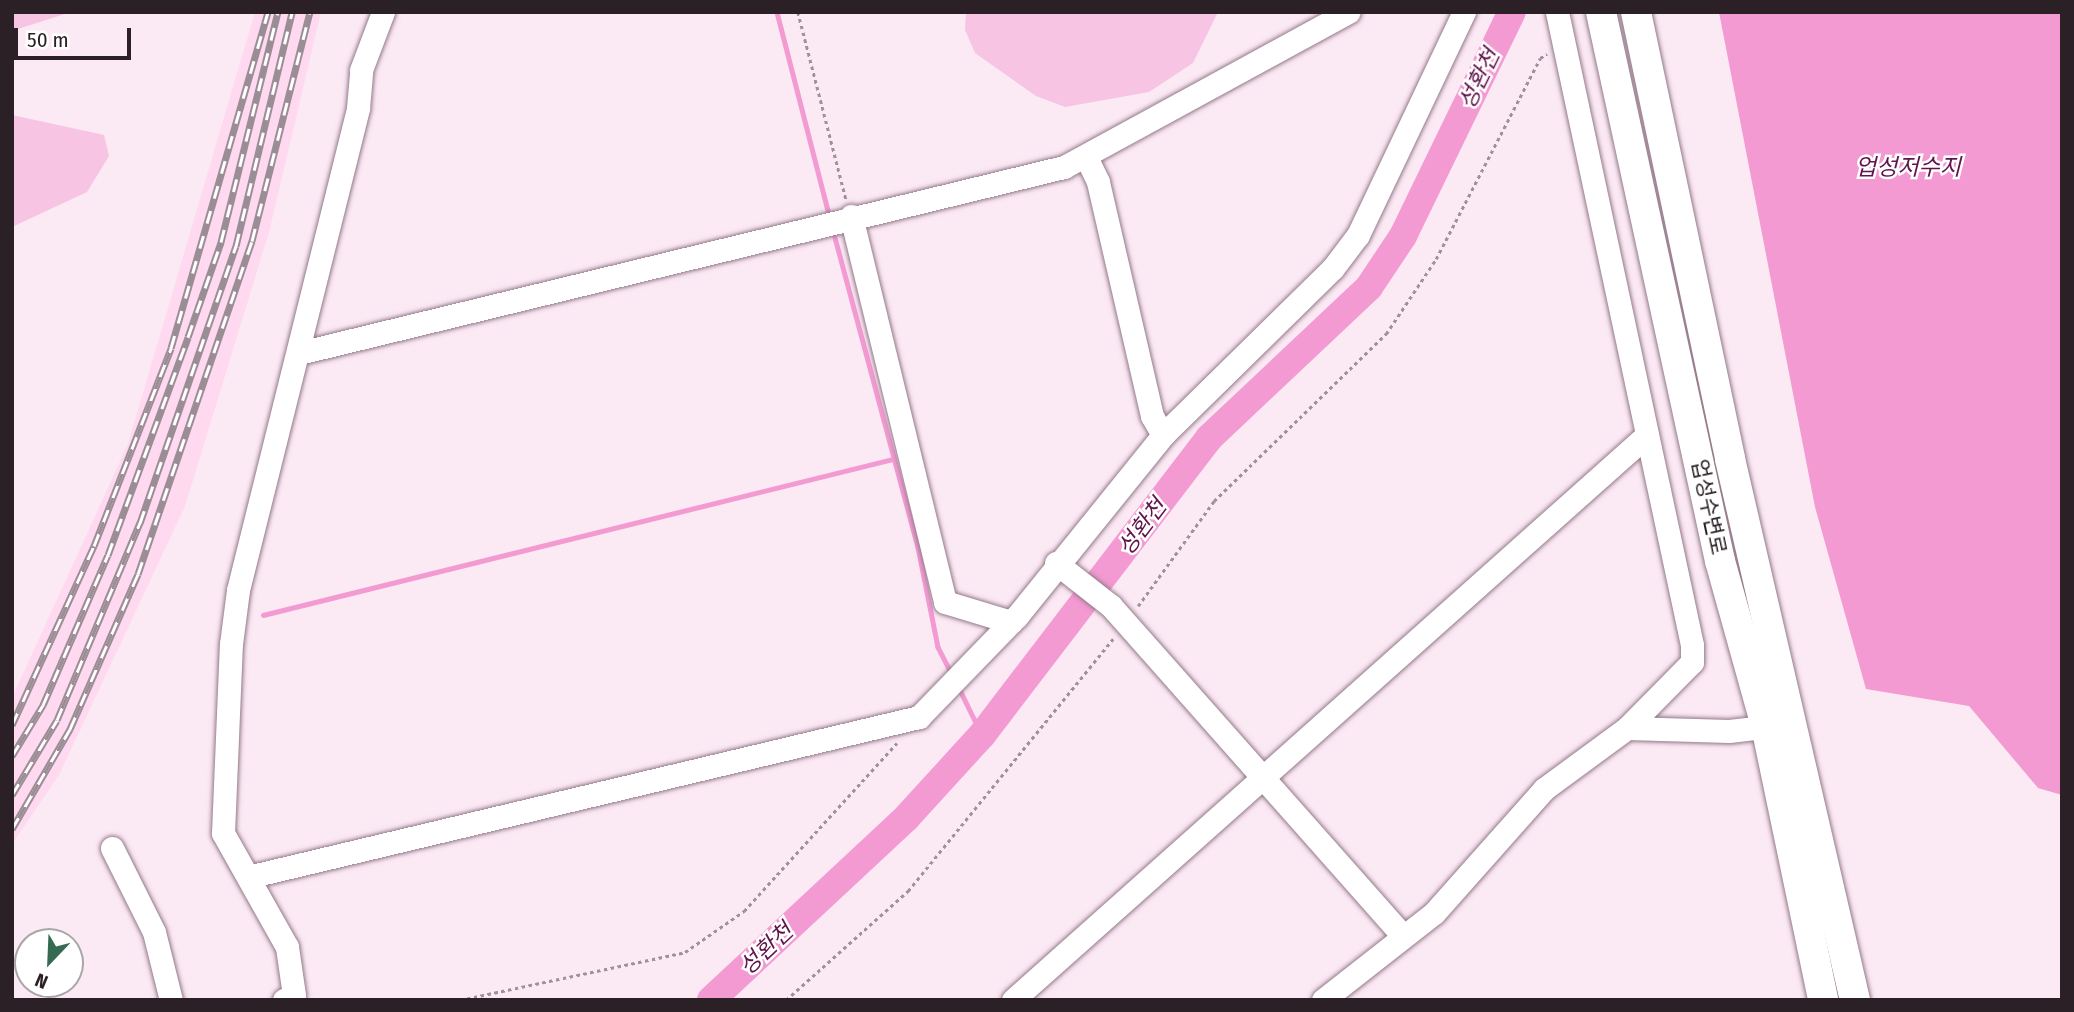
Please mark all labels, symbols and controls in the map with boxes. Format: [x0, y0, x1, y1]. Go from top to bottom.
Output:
scale bar [18, 14, 135, 58]
text: 50 m [27, 27, 69, 53]
water label: 성환천 [1453, 44, 1505, 114]
water label: 업성저수지 [1855, 153, 1961, 181]
street label: 업성수변로 [1687, 457, 1731, 557]
water label: 성환천 [1112, 493, 1172, 561]
water label: 성환천 [733, 917, 799, 981]
north arrow [14, 928, 84, 998]
text: N [32, 968, 51, 994]

